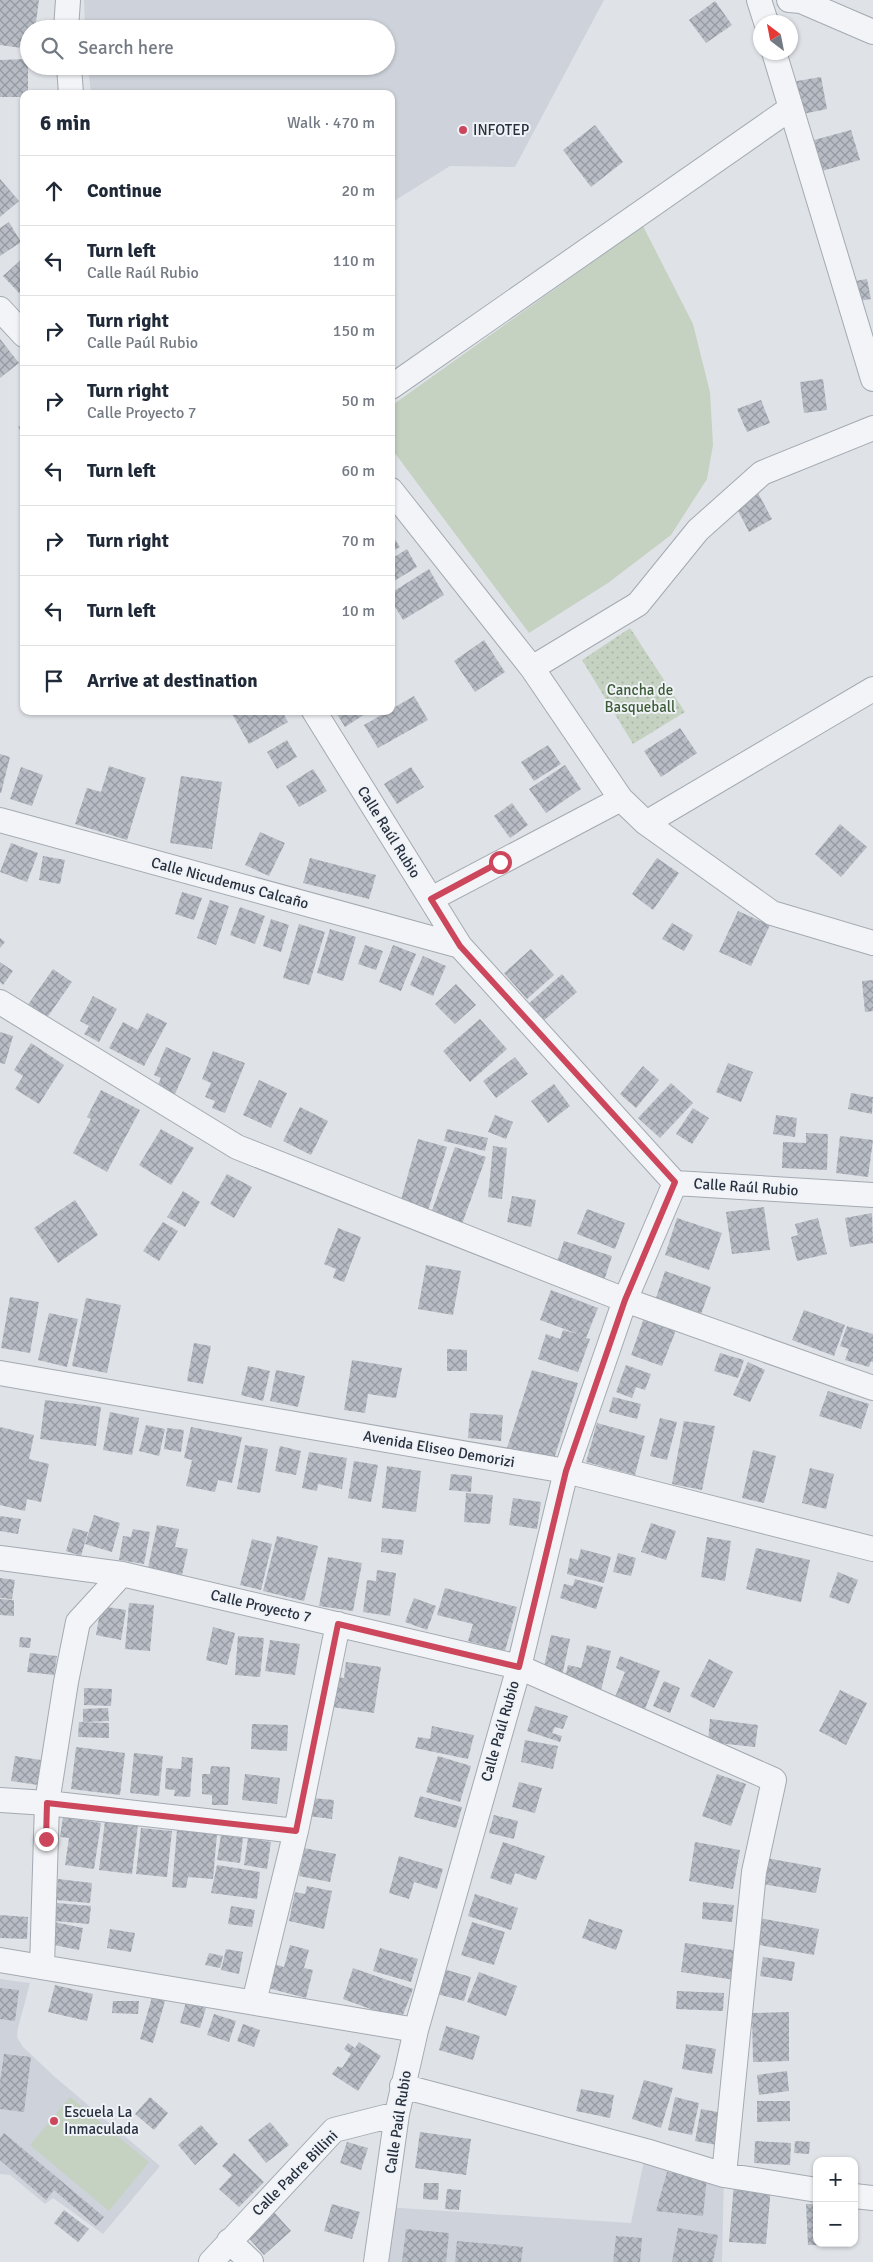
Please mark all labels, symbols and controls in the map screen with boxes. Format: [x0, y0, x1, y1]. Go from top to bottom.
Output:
north arrow [753, 15, 798, 60]
search box [20, 20, 395, 75]
icon: search [38, 34, 66, 62]
text: Search here [78, 36, 174, 60]
text: 6 min [40, 110, 91, 136]
text: Walk · 470 m [287, 113, 375, 133]
place label: INFOTEP [473, 121, 529, 139]
marker: INFOTEP [457, 124, 469, 136]
icon: ahead [40, 177, 68, 205]
text: Continue [87, 179, 162, 203]
text: 20 m [341, 181, 375, 201]
text: Turn left [87, 239, 156, 263]
icon: left [40, 247, 68, 275]
text: 110 m [333, 251, 375, 271]
text: Calle Raúl Rubio [87, 263, 199, 283]
text: Turn right [87, 309, 169, 333]
icon: right [40, 317, 68, 345]
text: 150 m [333, 321, 375, 341]
text: Calle Paúl Rubio [87, 333, 198, 353]
text: Turn right [87, 379, 169, 403]
icon: right [40, 387, 68, 415]
text: 50 m [341, 391, 375, 411]
text: Calle Proyecto 7 [87, 403, 197, 423]
icon: left [40, 457, 68, 485]
text: Turn left [87, 459, 156, 483]
text: 60 m [341, 461, 375, 481]
icon: right [40, 527, 68, 555]
text: Turn right [87, 529, 169, 553]
text: 70 m [341, 531, 375, 551]
icon: left [40, 597, 68, 625]
text: Turn left [87, 599, 156, 623]
text: 10 m [341, 601, 375, 621]
icon: arrive [40, 667, 68, 695]
text: Arrive at destination [87, 669, 258, 693]
park label: Cancha de Basqueball [604, 681, 676, 716]
street label: Calle Raúl Rubio [354, 783, 425, 881]
route start [489, 851, 512, 874]
street label: Calle Nicudemus Calcaño [149, 853, 311, 913]
street label: Calle Raúl Rubio [693, 1174, 799, 1200]
street label: Avenida Eliseo Demorizi [362, 1427, 516, 1471]
street label: Calle Proyecto 7 [209, 1586, 313, 1626]
street label: Calle Paúl Rubio [477, 1678, 523, 1784]
route end [35, 1828, 58, 1851]
street label: Calle Paúl Rubio [381, 2069, 415, 2175]
place label: Escuela La Inmaculada [64, 2103, 139, 2138]
marker: Escuela La Inmaculada [48, 2115, 60, 2127]
street label: Calle Padre Billini [248, 2126, 342, 2220]
map controls [813, 2157, 858, 2247]
button: + [813, 2157, 858, 2202]
button: − [813, 2202, 858, 2247]

